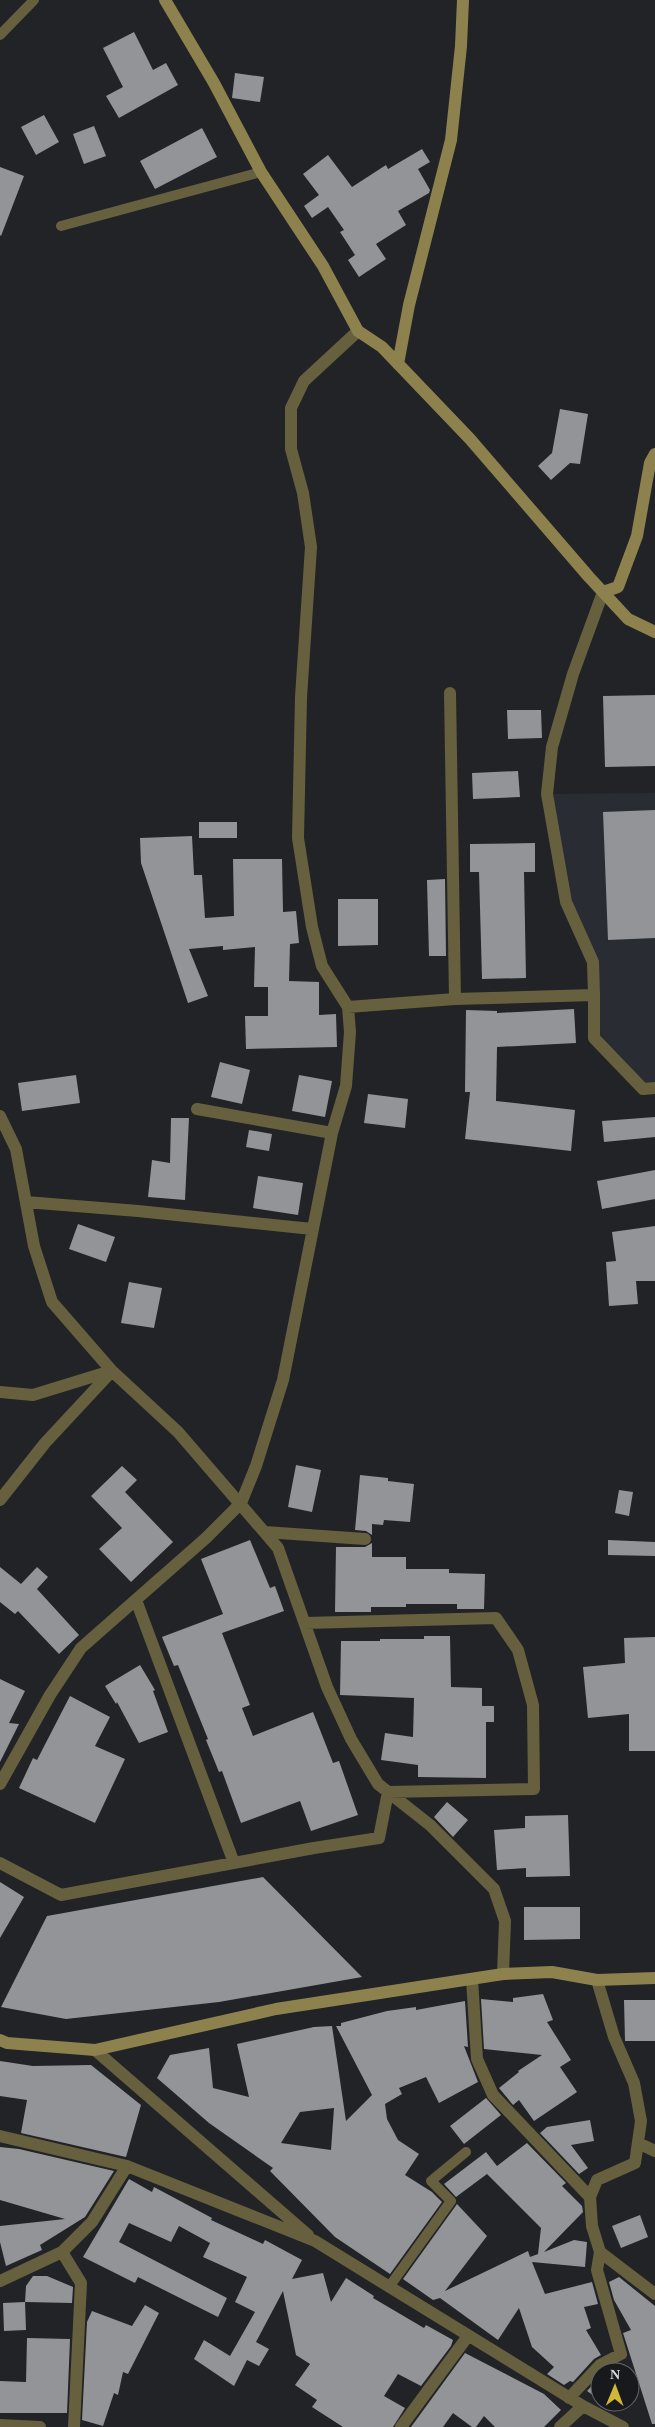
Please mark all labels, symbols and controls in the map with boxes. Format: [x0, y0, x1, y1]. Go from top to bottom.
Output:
north arrow [590, 2362, 640, 2412]
text: N [610, 2367, 620, 2382]

